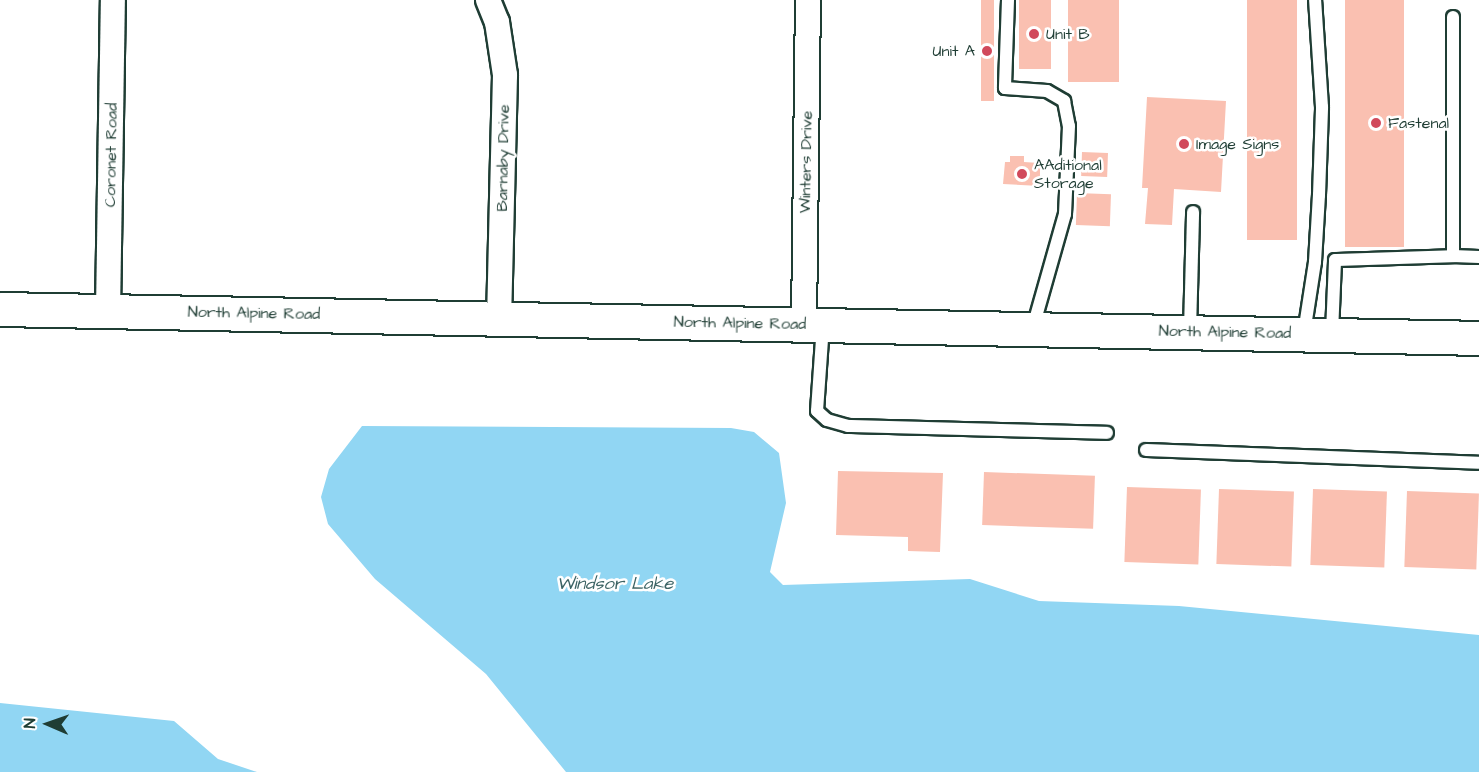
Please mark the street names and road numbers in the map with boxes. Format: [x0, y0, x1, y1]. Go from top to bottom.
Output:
street label: Coronet Road [100, 103, 122, 207]
street label: Barnaby Drive [492, 104, 514, 212]
street label: Winters Drive [796, 111, 816, 213]
street label: North Alpine Road [188, 302, 320, 324]
street label: North Alpine Road [674, 312, 806, 334]
street label: North Alpine Road [1159, 321, 1291, 343]

